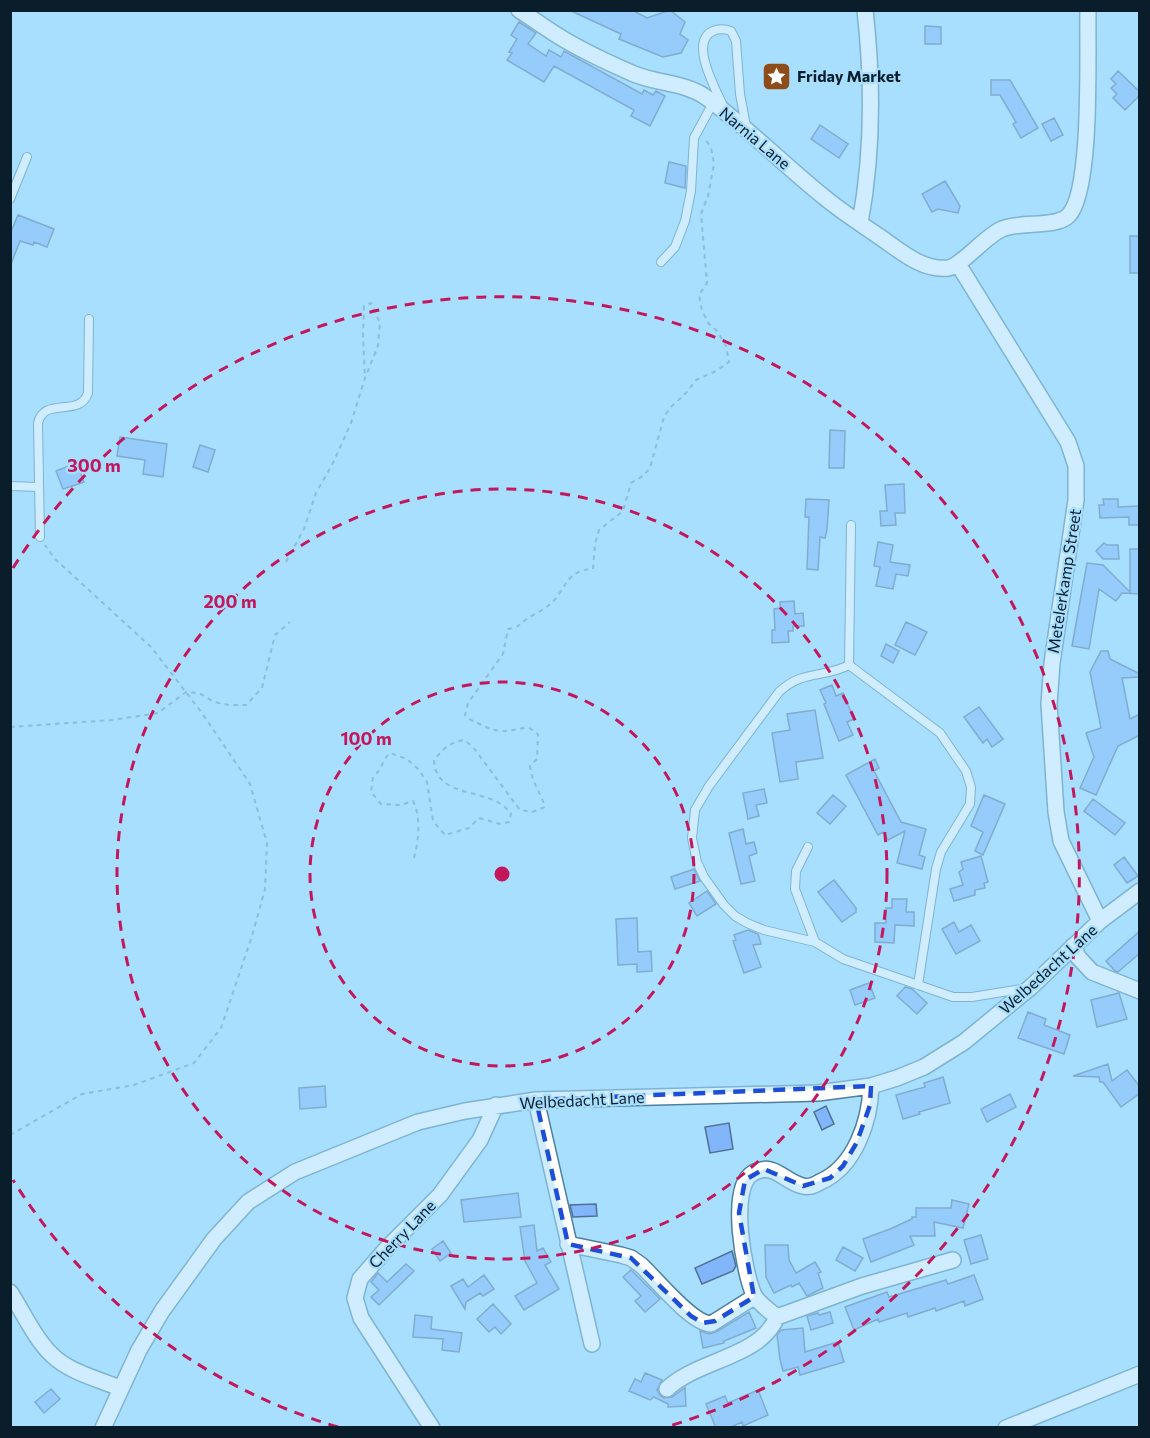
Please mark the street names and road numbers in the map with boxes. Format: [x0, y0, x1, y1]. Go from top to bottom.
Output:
street label: Narnia Lane [716, 102, 795, 173]
street label: Metelerkamp Street [1043, 507, 1084, 655]
street label: Welbedacht Lane [995, 920, 1100, 1018]
street label: Welbedacht Lane [519, 1087, 645, 1112]
street label: Cherry Lane [364, 1195, 439, 1272]

